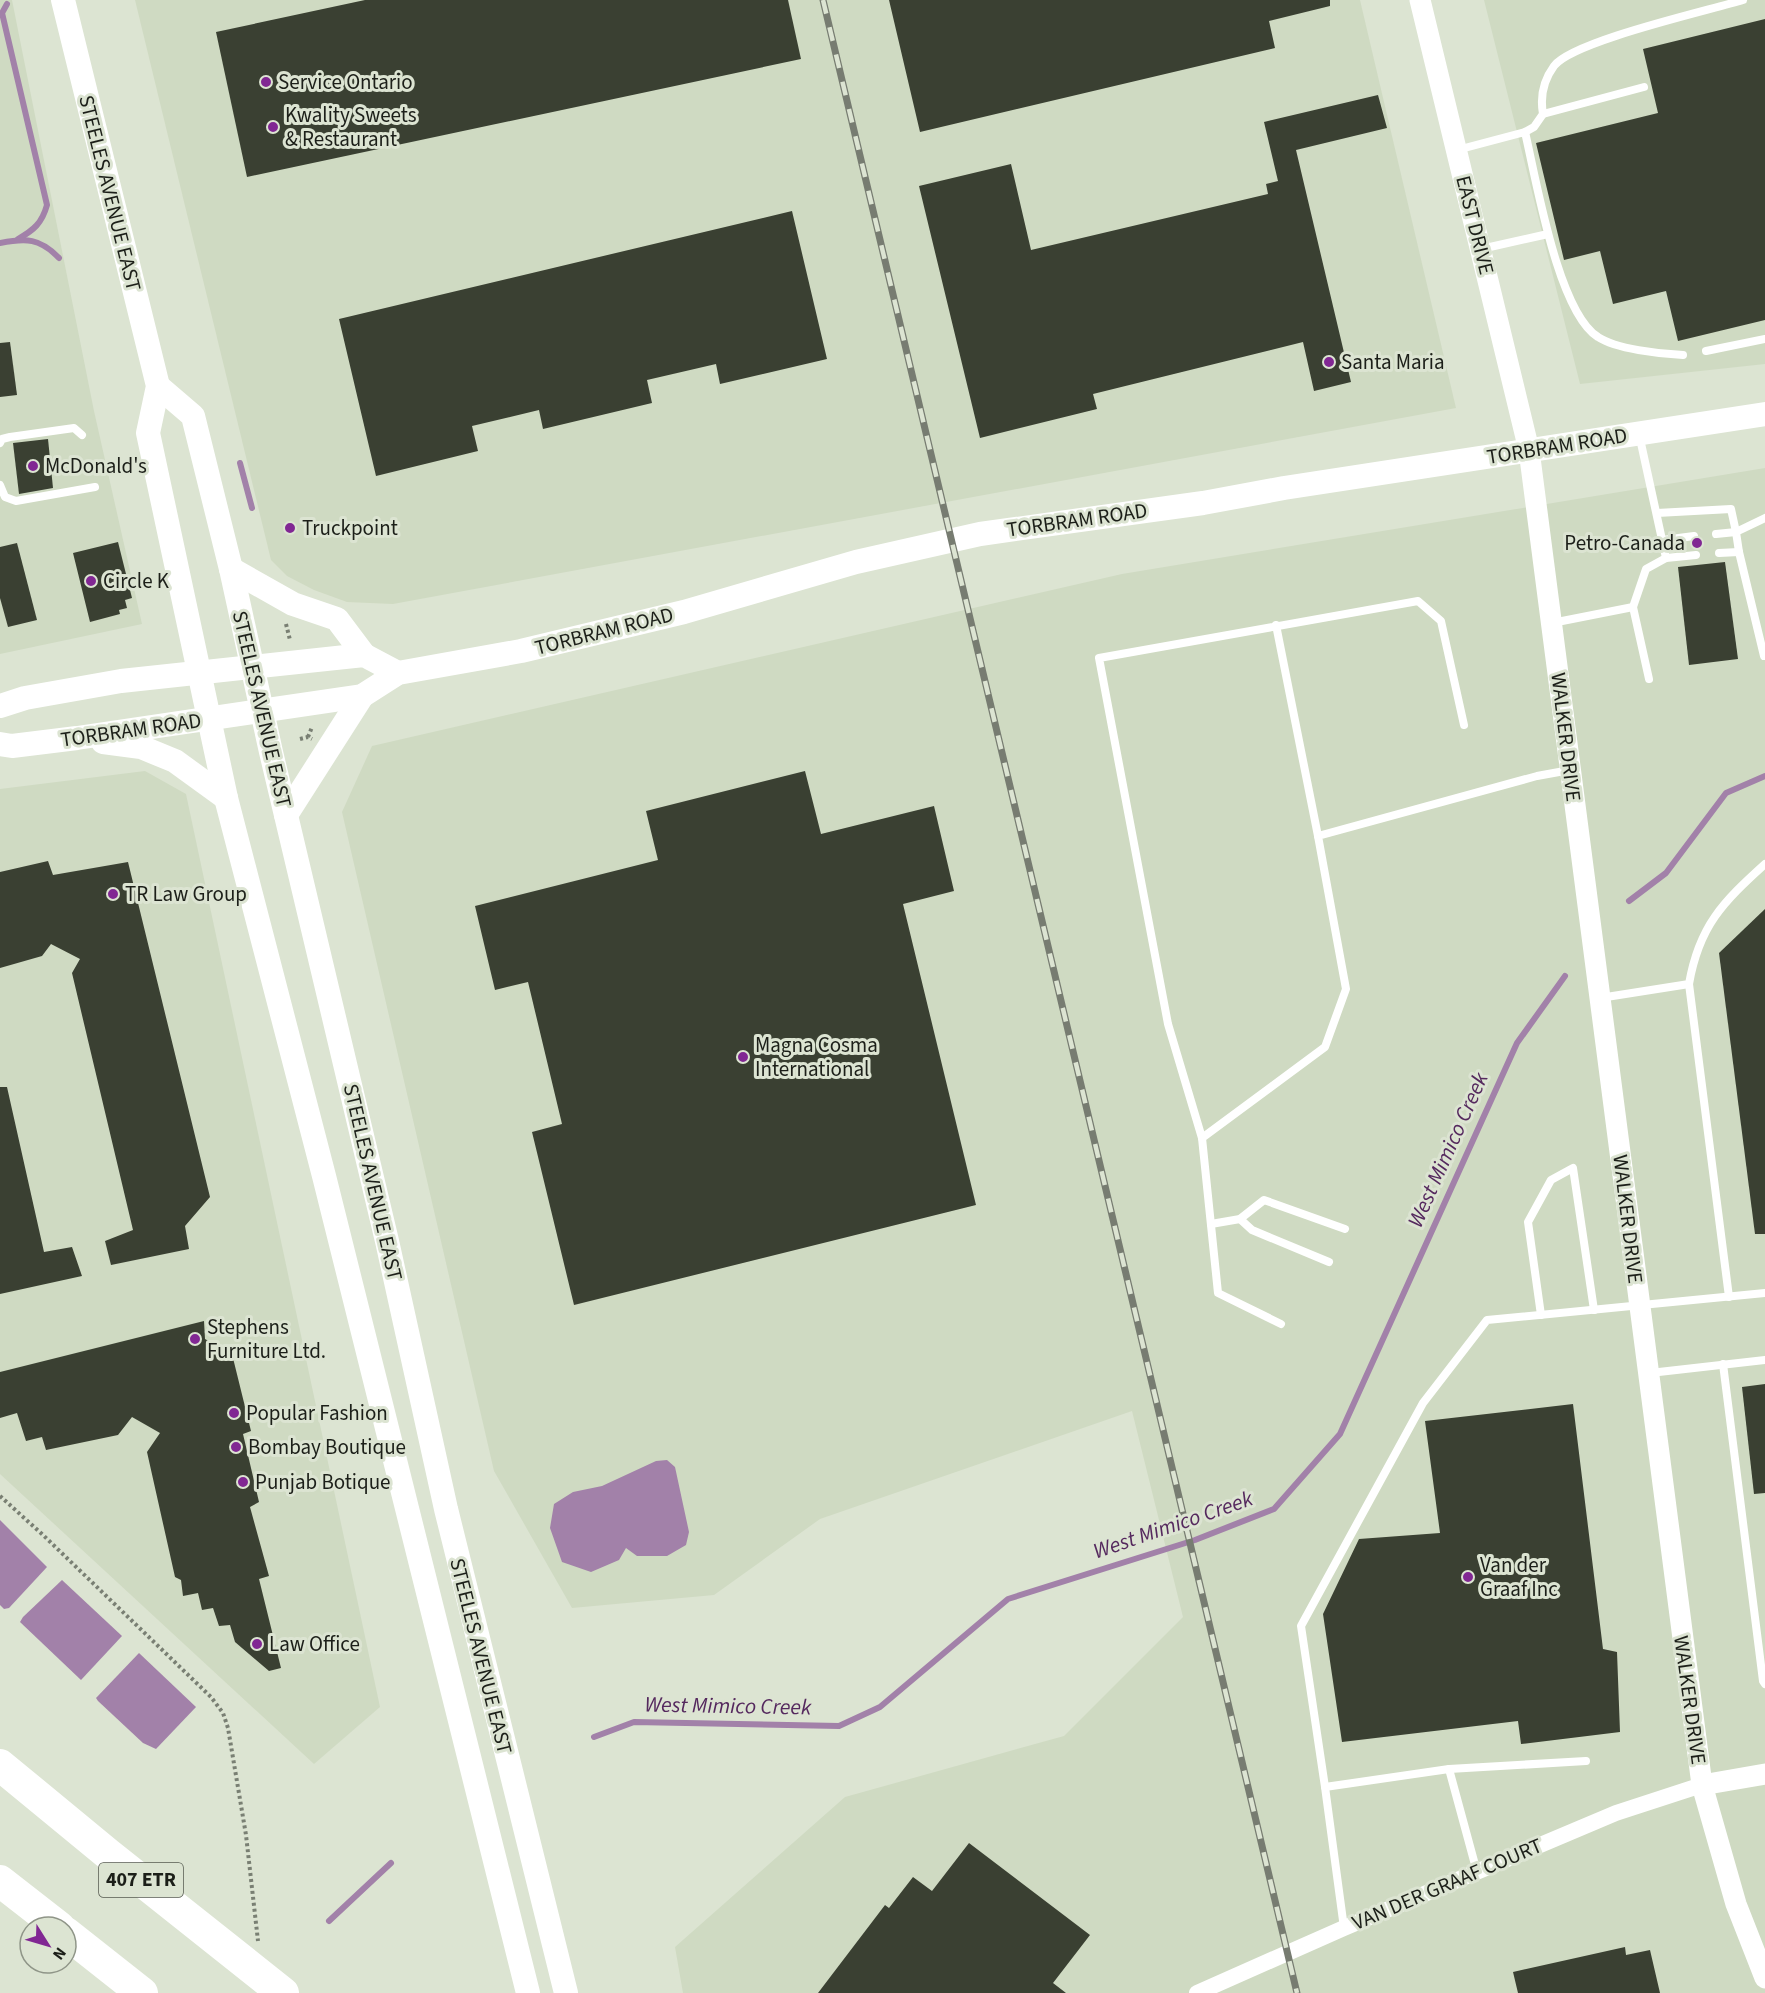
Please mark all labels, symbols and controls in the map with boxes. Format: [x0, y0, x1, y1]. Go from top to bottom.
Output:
place label: Service Ontario [278, 67, 413, 97]
marker: Service Ontario [259, 75, 273, 89]
street label: STEELES AVENUE EAST [71, 92, 149, 294]
place label: Kwality Sweets & Restaurant [285, 100, 417, 154]
marker: Kwality Sweets & Restaurant [266, 120, 280, 134]
street label: EAST DRIVE [1448, 172, 1502, 278]
place label: Santa Maria [1341, 347, 1445, 377]
marker: Santa Maria [1322, 355, 1336, 369]
street label: TORBRAM ROAD [1485, 420, 1629, 472]
place label: McDonald's [45, 451, 147, 481]
marker: McDonald's [26, 459, 40, 473]
street label: TORBRAM ROAD [1005, 495, 1149, 545]
place label: Truckpoint [302, 513, 398, 543]
marker: Truckpoint [283, 521, 297, 535]
place label: Petro-Canada [1564, 528, 1685, 558]
marker: Petro-Canada [1690, 536, 1704, 550]
place label: Circle K [103, 566, 170, 596]
marker: Circle K [84, 574, 98, 588]
street label: TORBRAM ROAD [532, 599, 676, 663]
street label: STEELES AVENUE EAST [225, 608, 299, 810]
street label: WALKER DRIVE [1543, 671, 1589, 803]
street label: TORBRAM ROAD [59, 705, 203, 755]
place label: TR Law Group [125, 879, 247, 909]
marker: TR Law Group [106, 887, 120, 901]
place label: Magna Cosma International [755, 1030, 878, 1084]
marker: Magna Cosma International [736, 1050, 750, 1064]
water label: West Mimico Creek [1399, 1067, 1497, 1233]
street label: STEELES AVENUE EAST [336, 1081, 410, 1283]
street label: WALKER DRIVE [1605, 1153, 1651, 1285]
place label: Stephens Furniture Ltd. [207, 1312, 326, 1366]
marker: Stephens Furniture Ltd. [188, 1332, 202, 1346]
place label: Popular Fashion [246, 1398, 388, 1428]
marker: Popular Fashion [227, 1406, 241, 1420]
place label: Bombay Boutique [248, 1432, 406, 1462]
marker: Bombay Boutique [229, 1440, 243, 1454]
place label: Punjab Botique [255, 1467, 391, 1497]
marker: Punjab Botique [236, 1475, 250, 1489]
water label: West Mimico Creek [1089, 1483, 1258, 1567]
place label: Van der Graaf Inc [1480, 1550, 1558, 1604]
street label: STEELES AVENUE EAST [442, 1555, 520, 1757]
marker: Van der Graaf Inc [1461, 1570, 1475, 1584]
place label: Law Office [269, 1629, 360, 1659]
street label: WALKER DRIVE [1666, 1634, 1714, 1766]
marker: Law Office [250, 1637, 264, 1651]
water label: West Mimico Creek [644, 1689, 812, 1723]
street label: VAN DER GRAAF COURT [1347, 1830, 1547, 1938]
road number: 407 ETR [99, 1863, 183, 1897]
north arrow [18, 1915, 78, 1975]
text: N [47, 1943, 71, 1964]

